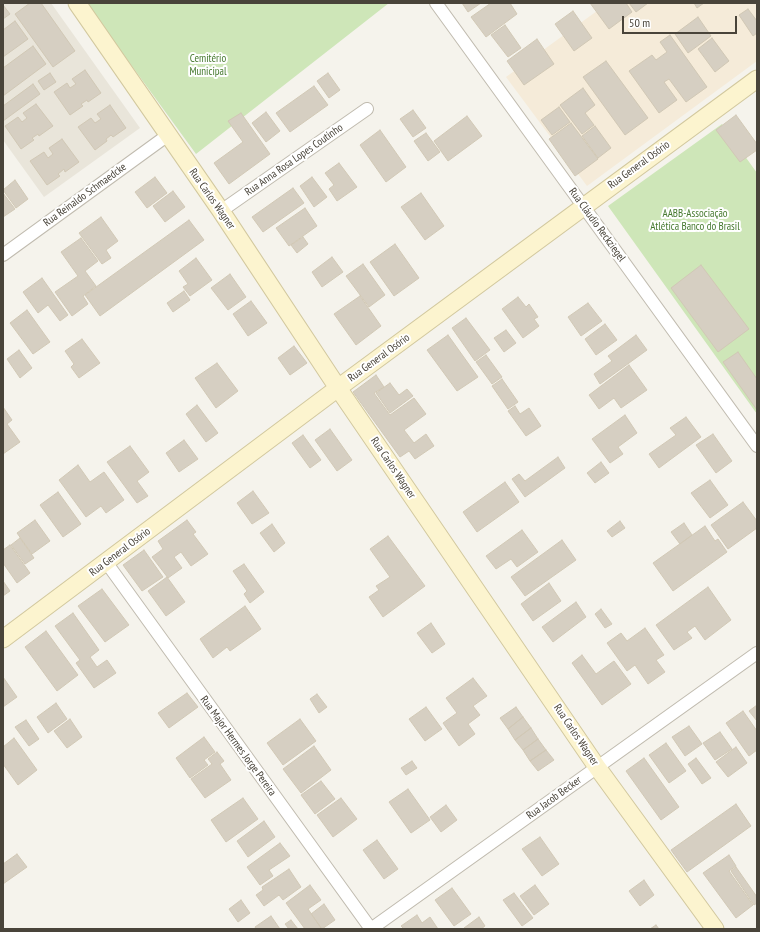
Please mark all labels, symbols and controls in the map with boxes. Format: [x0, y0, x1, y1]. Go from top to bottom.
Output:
scale bar [624, 8, 739, 34]
text: 50 m [629, 15, 650, 30]
park label: Cemitério Municipal [189, 52, 227, 78]
street label: Rua Anna Rosa Lopes Coutinho [242, 121, 346, 199]
street label: Rua General Osório [606, 138, 672, 192]
street label: Rua Reinaldo Schmaedcke [41, 161, 129, 229]
street label: Rua Carlos Wagner [186, 166, 238, 232]
street label: Rua Cláudio Reckziegel [566, 186, 628, 264]
park label: AABB-Associação Atlética Banco do Brasil [650, 207, 740, 233]
street label: Rua General Osório [346, 331, 412, 385]
street label: Rua Carlos Wagner [368, 435, 418, 501]
street label: Rua General Osório [87, 525, 153, 579]
street label: Rua Major Hermes Jorge Pereira [197, 693, 279, 799]
street label: Rua Carlos Wagner [551, 702, 601, 768]
street label: Rua Jacob Becker [524, 774, 584, 822]

